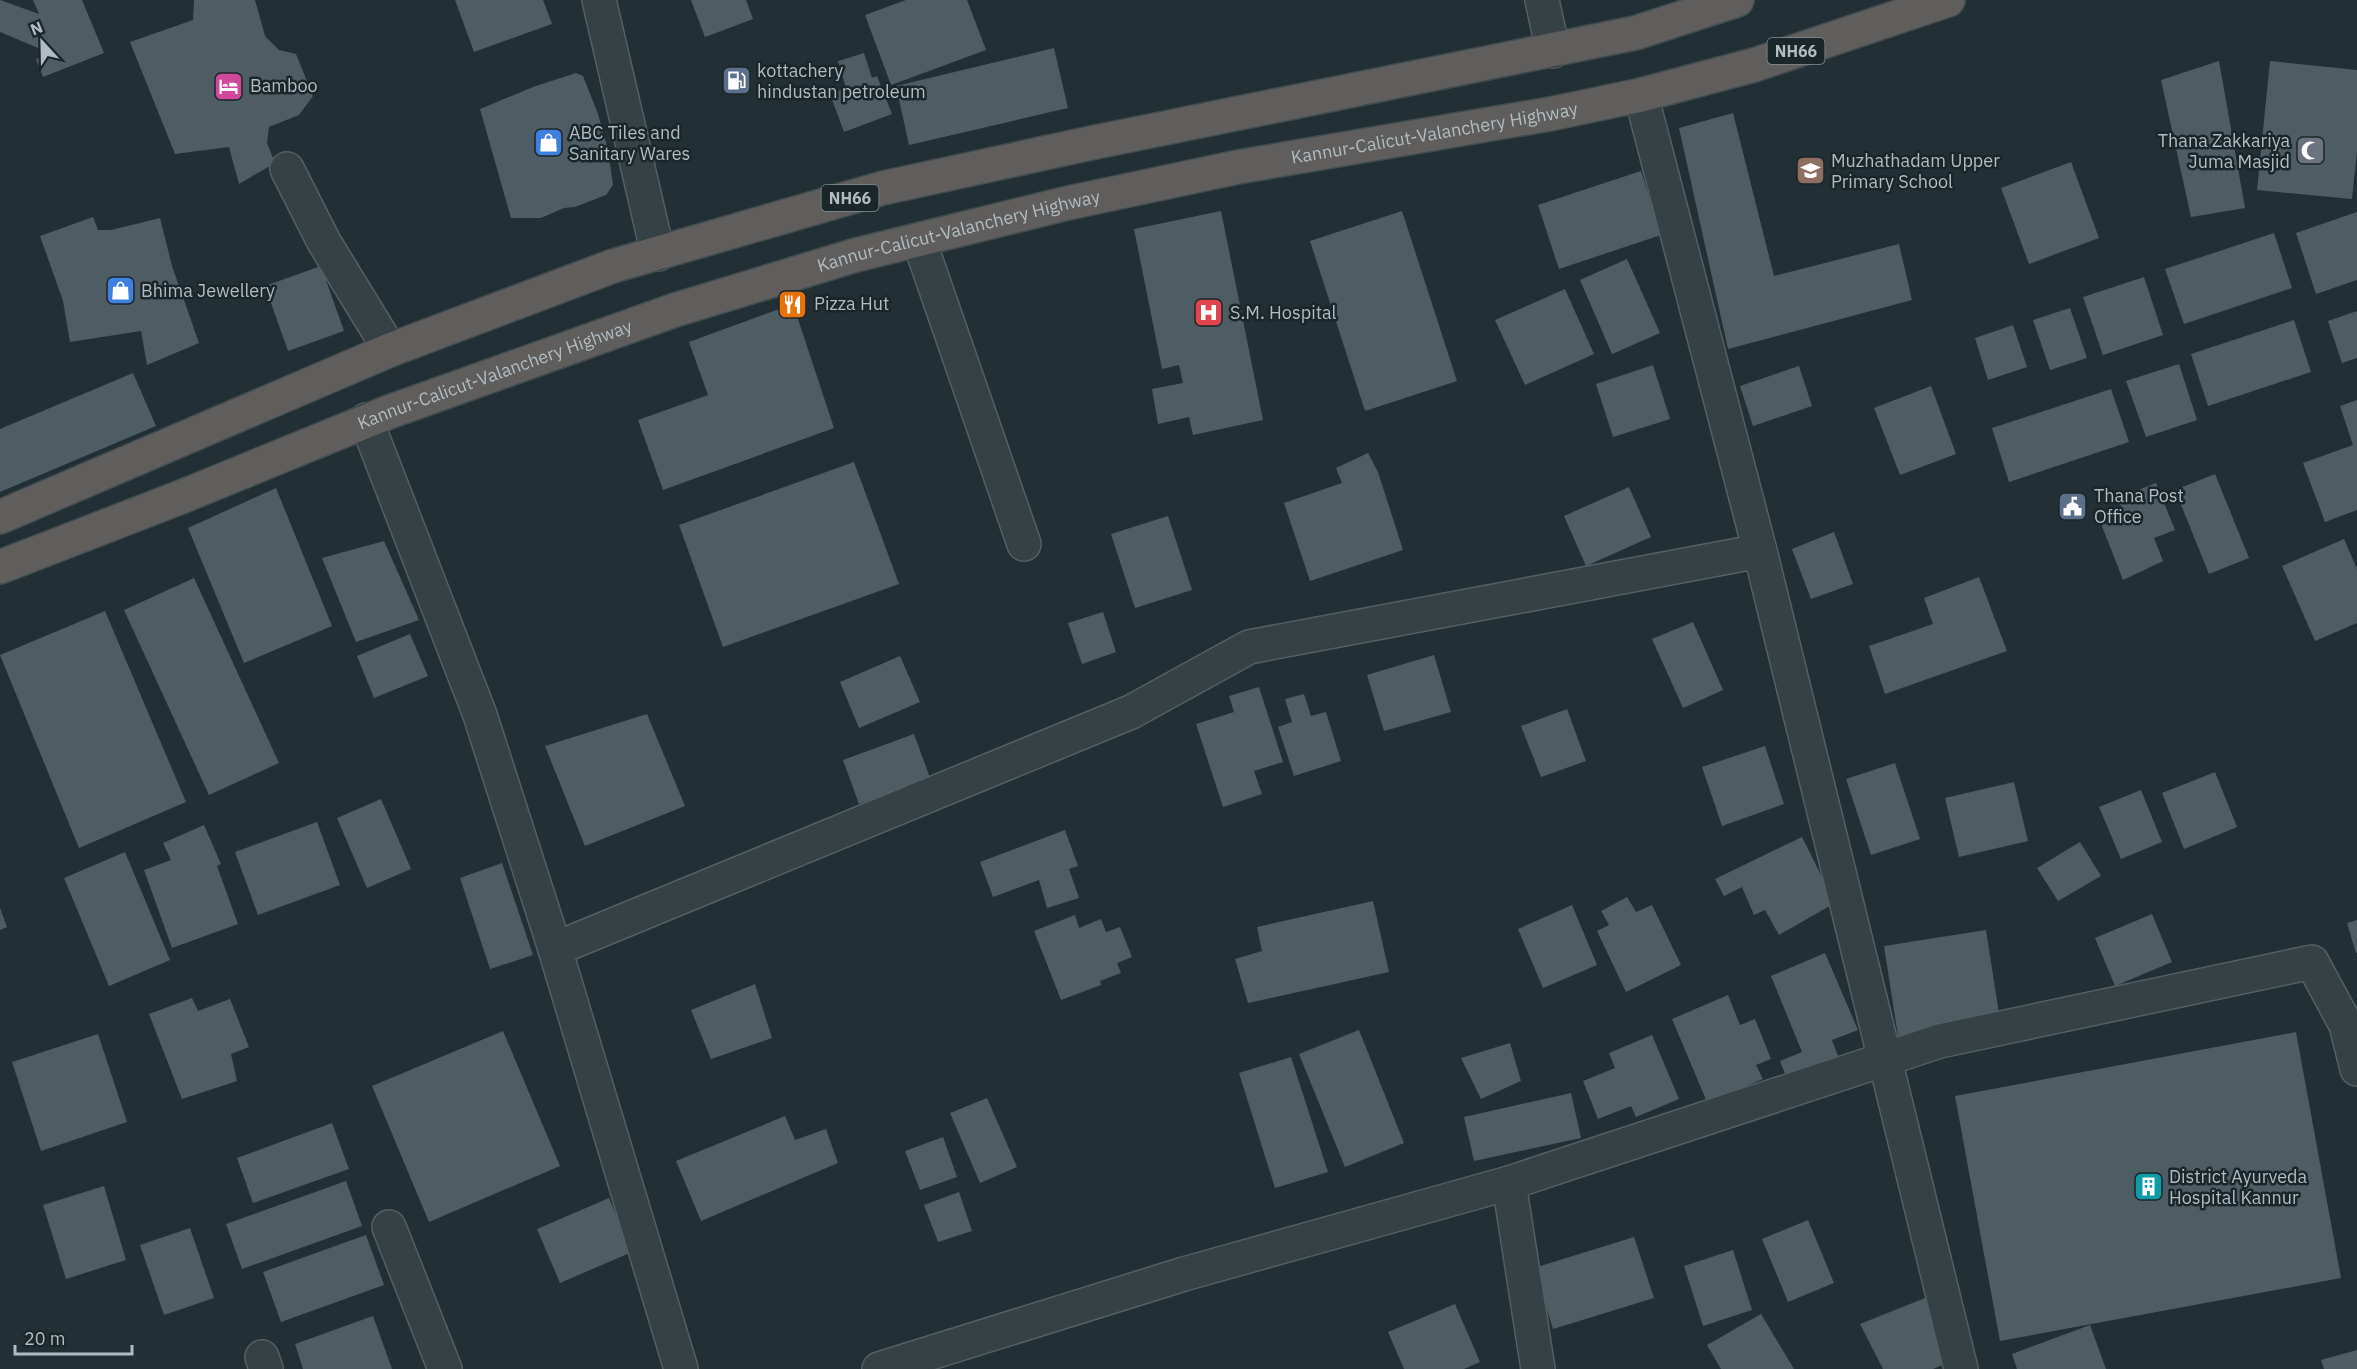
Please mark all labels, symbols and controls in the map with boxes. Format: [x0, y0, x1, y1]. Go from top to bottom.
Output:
north arrow [12, 12, 72, 72]
text: N [27, 17, 46, 40]
road number: NH66 [1768, 38, 1824, 64]
place label: kottachery hindustan petroleum [757, 59, 926, 103]
fuel station icon: kottachery hindustan petroleum [720, 65, 752, 97]
hotel icon: Bamboo [213, 70, 245, 102]
place label: Bamboo [250, 74, 318, 97]
street label: Kannur-Calicut-Valanchery Highway [1289, 96, 1580, 169]
place label: ABC Tiles and Sanitary Wares [569, 121, 690, 165]
shop icon: ABC Tiles and Sanitary Wares [532, 127, 564, 159]
place label: Thana Zakkariya Juma Masjid [2158, 129, 2290, 173]
mosque icon: Thana Zakkariya Juma Masjid [2295, 135, 2327, 167]
place label: Muzhathadam Upper Primary School [1831, 149, 2000, 193]
school or university icon: Muzhathadam Upper Primary School [1794, 155, 1826, 187]
street label: Kannur-Calicut-Valanchery Highway [814, 185, 1102, 277]
road number: NH66 [822, 185, 878, 211]
shop icon: Bhima Jewellery [104, 275, 136, 307]
place label: Bhima Jewellery [141, 279, 275, 302]
restaurant icon: Pizza Hut [777, 288, 809, 320]
place label: Pizza Hut [814, 292, 889, 315]
hospital icon: S.M. Hospital [1193, 297, 1225, 329]
place label: S.M. Hospital [1230, 301, 1337, 324]
street label: Kannur-Calicut-Valanchery Highway [354, 314, 635, 435]
place label: Thana Post Office [2094, 484, 2184, 528]
public building icon: Thana Post Office [2057, 490, 2089, 522]
place label: District Ayurveda Hospital Kannur [2169, 1165, 2308, 1209]
building icon: District Ayurveda Hospital Kannur [2132, 1171, 2164, 1203]
scale bar [15, 1318, 132, 1356]
text: 20 m [24, 1327, 66, 1350]

